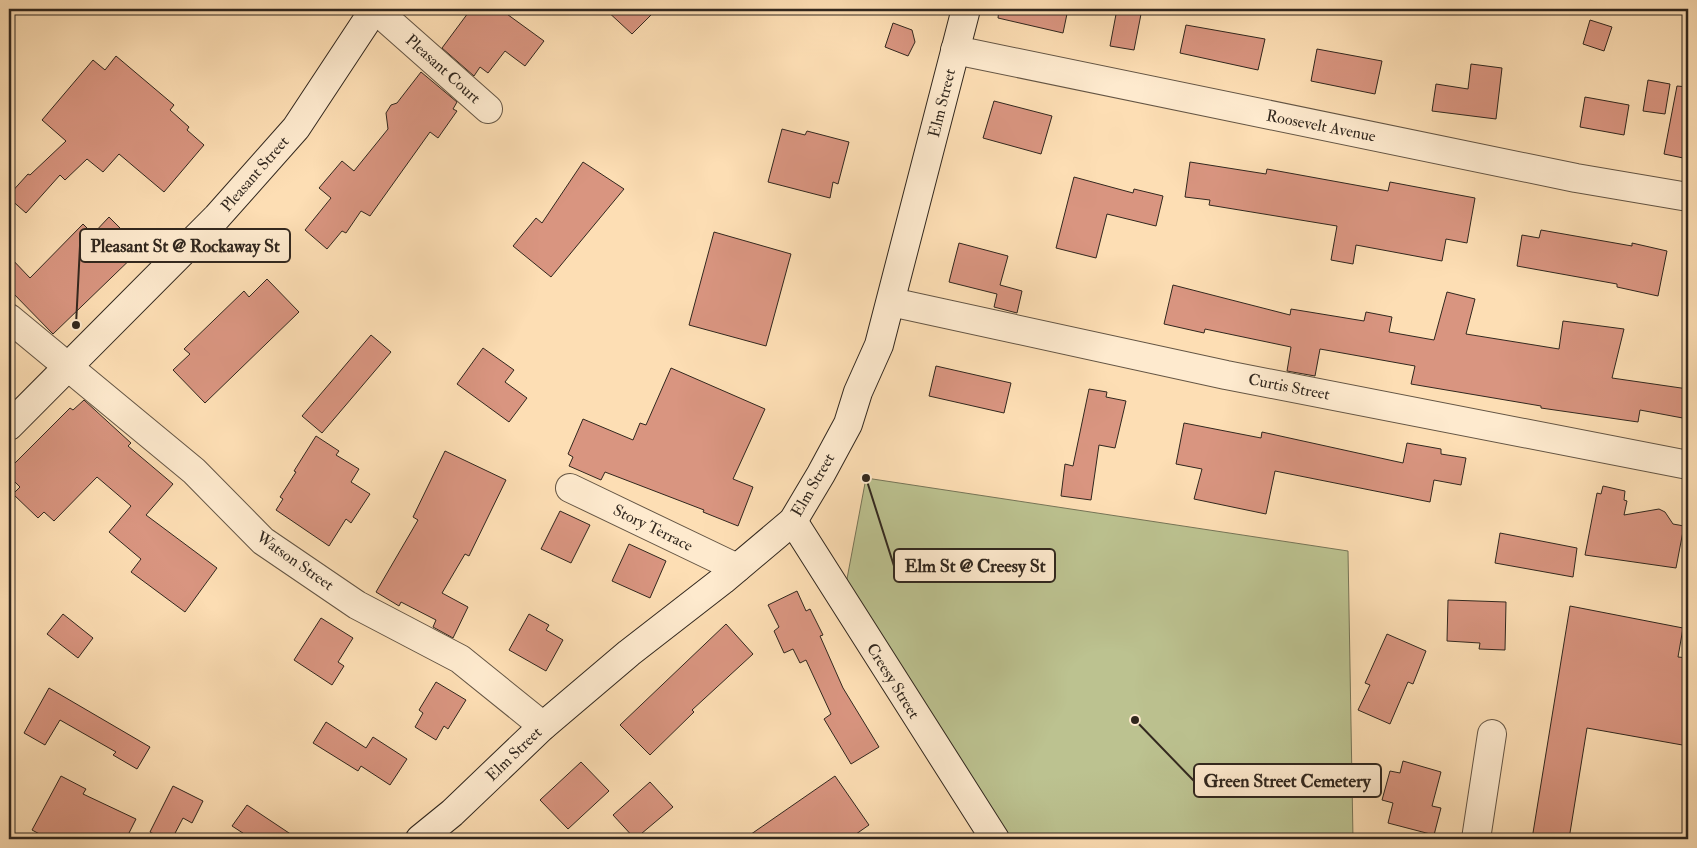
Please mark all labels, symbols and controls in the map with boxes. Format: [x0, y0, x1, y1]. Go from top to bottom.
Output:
street label: Pleasant Court [401, 30, 485, 108]
street label: Elm Street [924, 67, 960, 139]
street label: Roosevelt Avenue [1265, 106, 1378, 146]
street label: Pleasant Street [217, 132, 293, 216]
callout: Pleasant St @ Rockaway St [80, 229, 290, 262]
text: Pleasant St @ Rockaway St [90, 235, 280, 258]
street label: Curtis Street [1247, 369, 1331, 405]
street label: Elm Street [787, 450, 839, 520]
street label: Story Terrace [610, 500, 696, 556]
street label: Watson Street [252, 526, 338, 595]
callout: Elm St @ Creesy St [894, 549, 1055, 582]
text: Elm St @ Creesy St [905, 555, 1046, 578]
street label: Creesy Street [862, 640, 924, 722]
street label: Elm Street [482, 723, 546, 785]
callout: Green Street Cemetery [1194, 764, 1381, 797]
text: Green Street Cemetery [1203, 770, 1372, 793]

